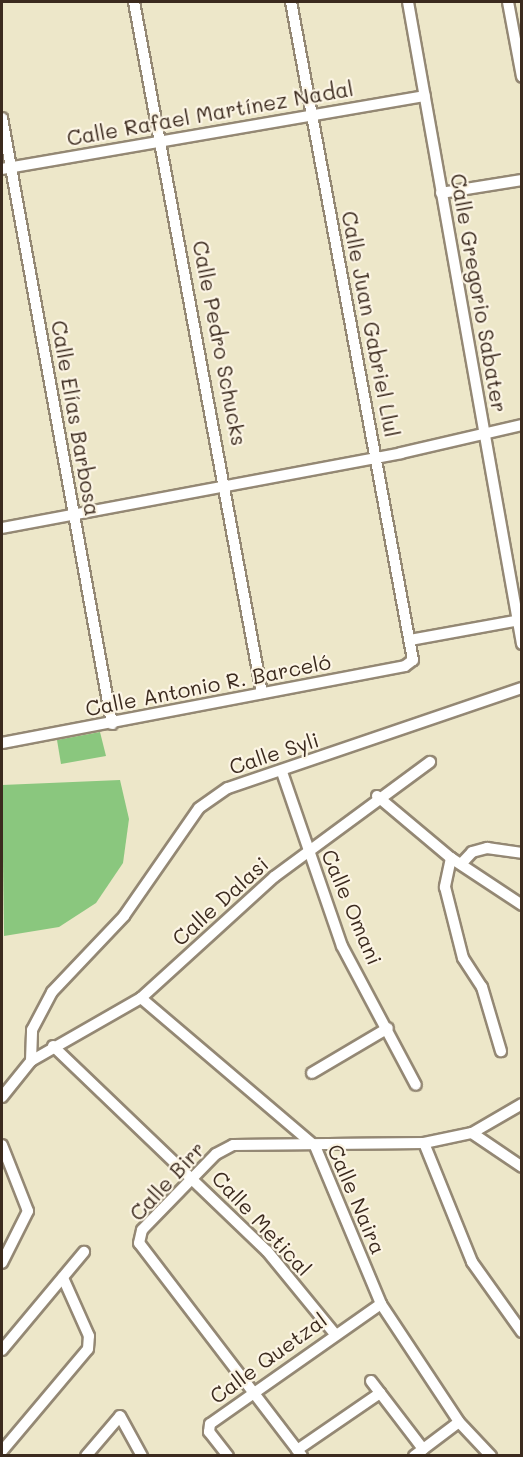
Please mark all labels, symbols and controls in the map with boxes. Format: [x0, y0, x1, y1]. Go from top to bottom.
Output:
street label: Calle Rafael Martínez Nadal [65, 75, 355, 151]
street label: Calle Gregorio Sabater [446, 171, 512, 415]
street label: Calle Juan Gabriel Llul [337, 209, 405, 439]
street label: Calle Pedro Schucks [188, 238, 252, 448]
street label: Calle Elías Barbosa [46, 318, 106, 518]
street label: Calle Antonio R. Barceló [83, 649, 333, 721]
street label: Calle Syli [226, 727, 322, 779]
street label: Calle Omani [316, 846, 388, 968]
street label: Calle Dalasi [167, 851, 273, 951]
street label: Calle Birr [124, 1136, 210, 1226]
street label: Calle Naira [323, 1140, 391, 1258]
street label: Calle Metical [207, 1165, 317, 1281]
street label: Calle Quetzal [205, 1307, 331, 1409]

